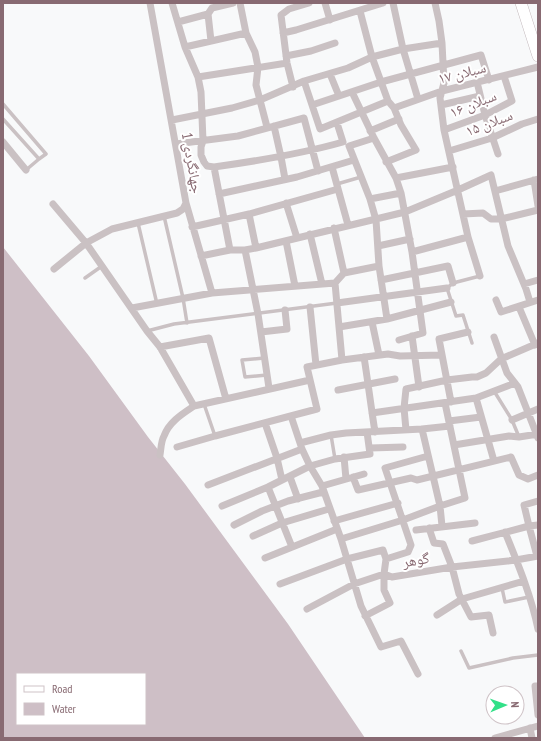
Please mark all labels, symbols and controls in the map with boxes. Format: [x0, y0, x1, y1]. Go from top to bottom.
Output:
street label: سبلان ۱۷ [436, 57, 488, 89]
street label: سبلان ۱۶ [447, 86, 500, 122]
street label: سبلان ۱۵ [463, 105, 516, 141]
street label: جهانگردی 1 [177, 131, 207, 195]
street label: گوهر [400, 548, 431, 571]
legend [16, 673, 146, 725]
text: Road [52, 681, 72, 696]
north arrow [485, 685, 525, 725]
text: Water [52, 701, 77, 716]
text: N [508, 701, 522, 708]

